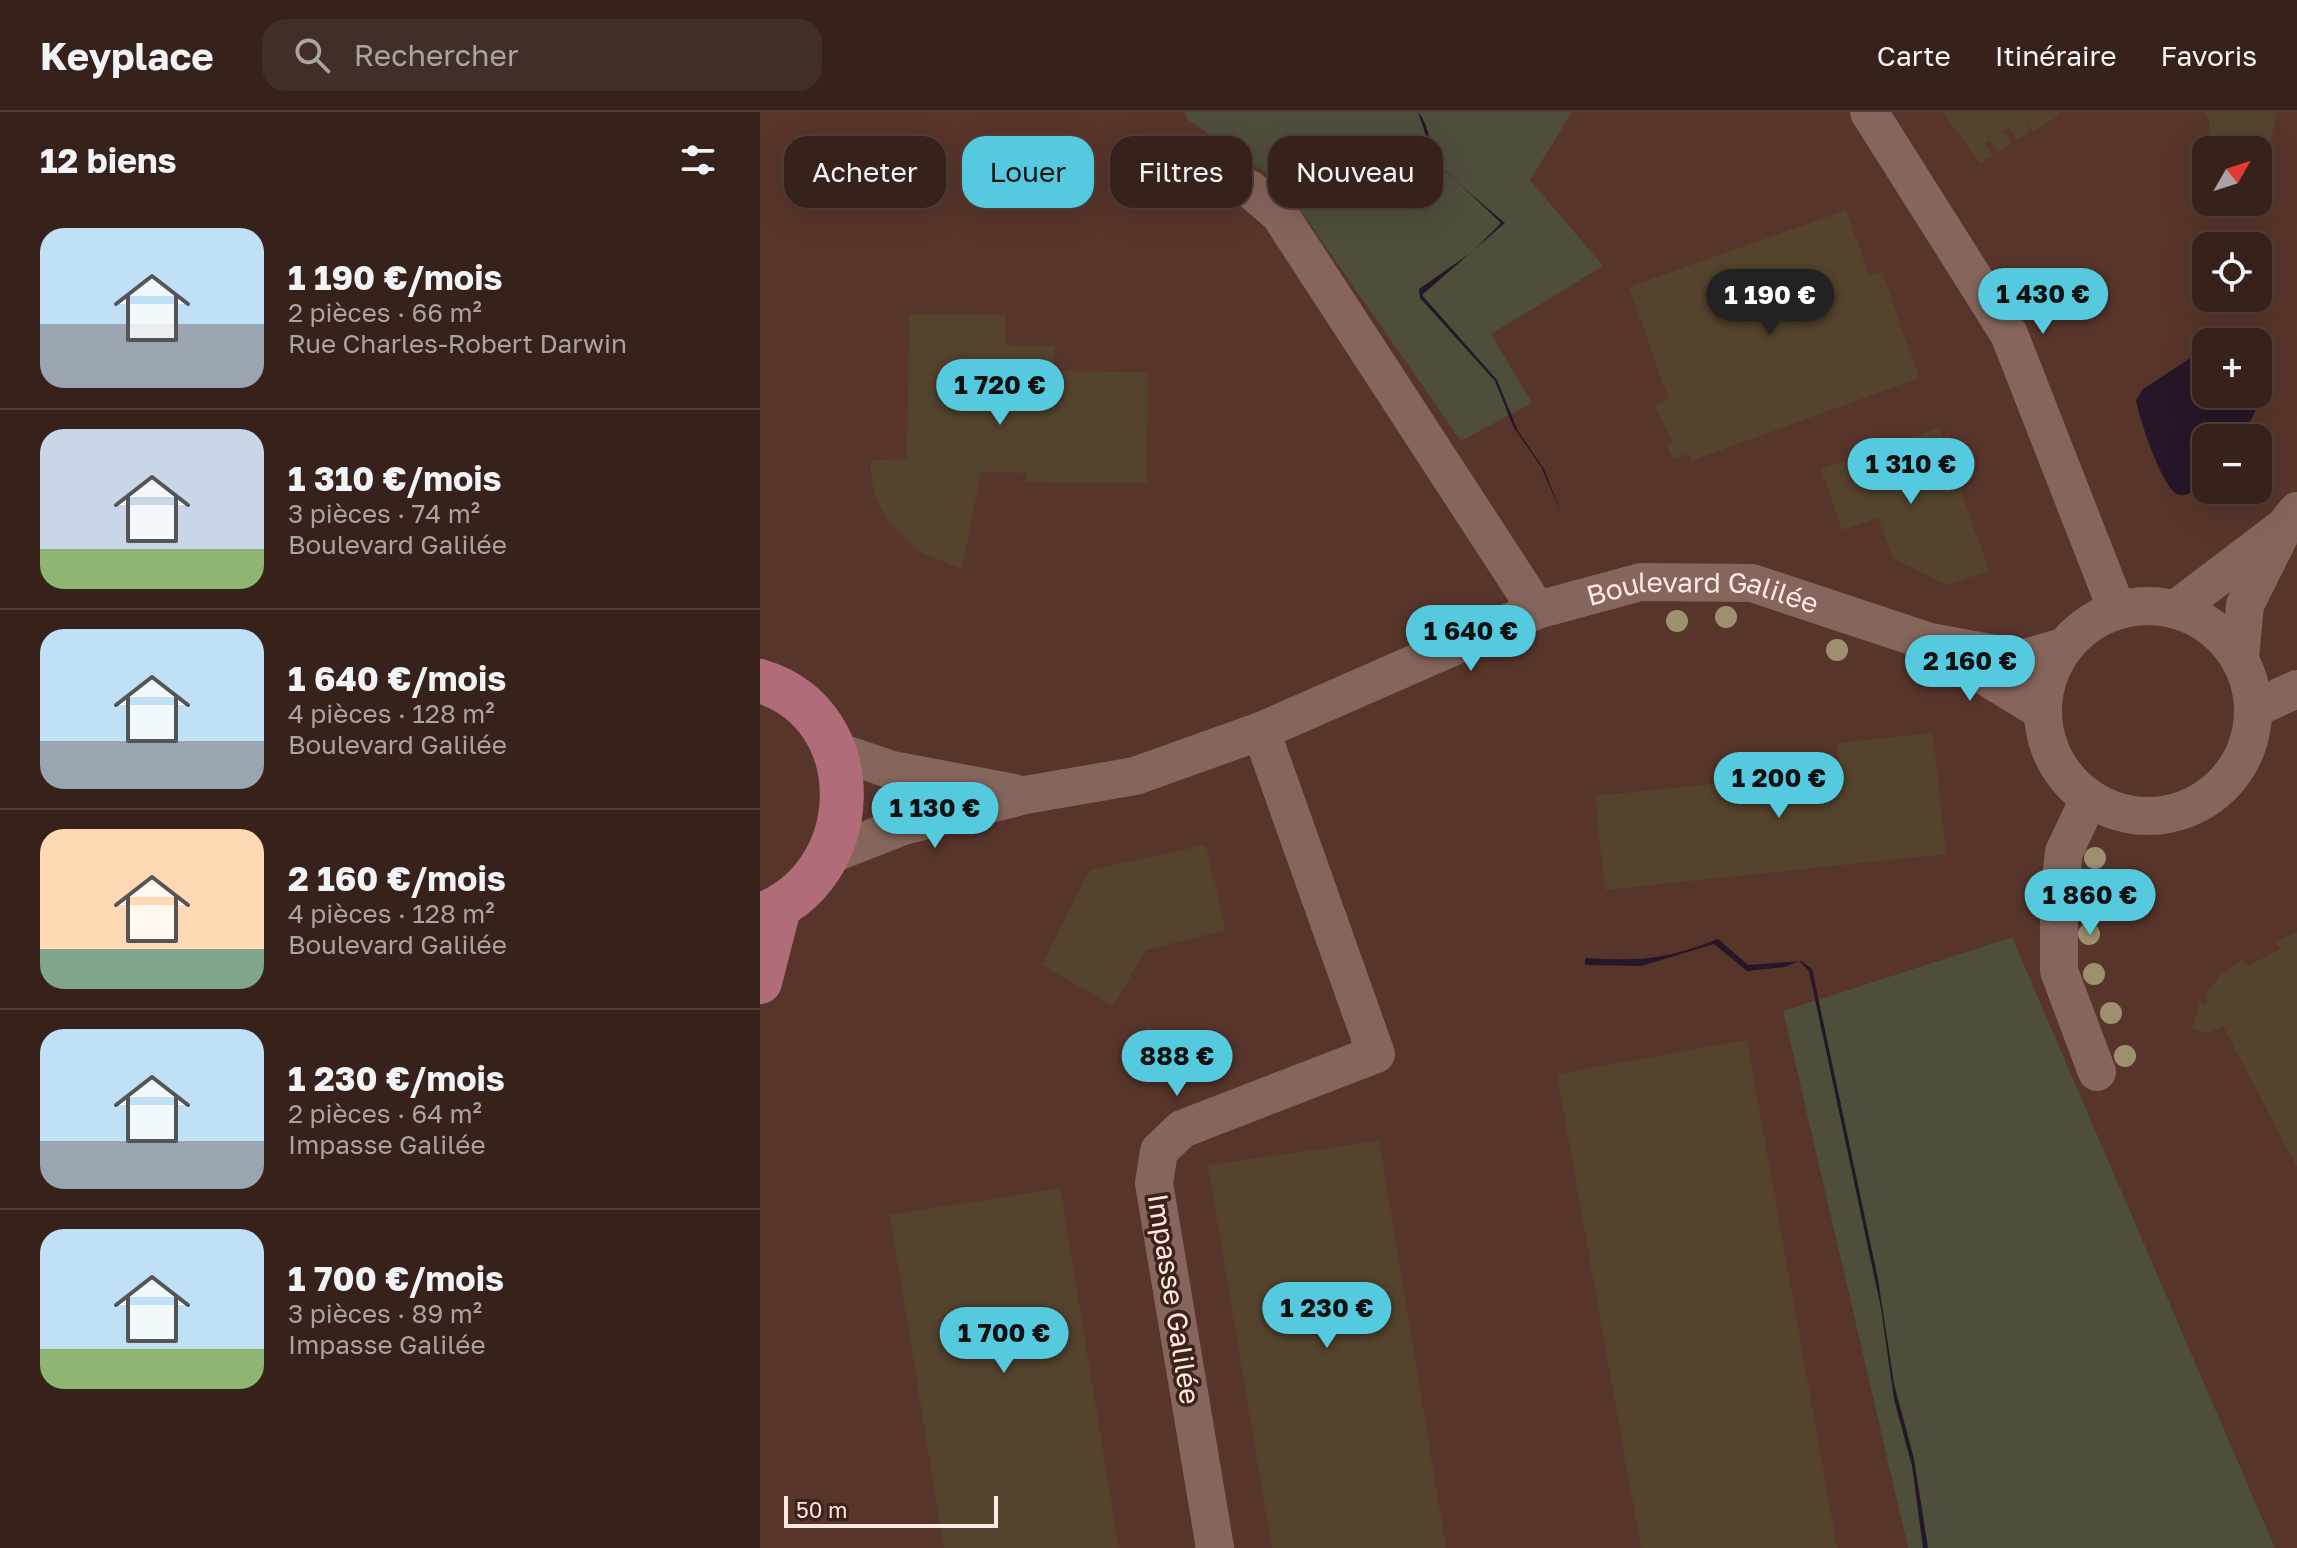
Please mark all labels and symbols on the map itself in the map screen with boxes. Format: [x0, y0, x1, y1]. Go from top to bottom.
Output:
north arrow [2192, 136, 2272, 216]
pin: 1 430 € [1969, 268, 2117, 336]
pin: 1 190 € [1696, 269, 1844, 337]
pin: 1 720 € [926, 359, 1074, 427]
pin: 1 310 € [1837, 438, 1985, 506]
street label: Boulevard Galilée [1583, 565, 1823, 620]
pin: 1 640 € [1397, 605, 1545, 673]
pin: 2 160 € [1896, 635, 2044, 703]
pin: 1 200 € [1705, 752, 1853, 820]
pin: 1 130 € [861, 782, 1009, 850]
pin: 1 860 € [2016, 869, 2164, 937]
pin: 888 € [1121, 1030, 1233, 1098]
street label: Impasse Galilée [1142, 1191, 1207, 1407]
pin: 1 230 € [1253, 1282, 1401, 1350]
pin: 1 700 € [930, 1307, 1078, 1375]
scale bar [784, 1492, 998, 1528]

